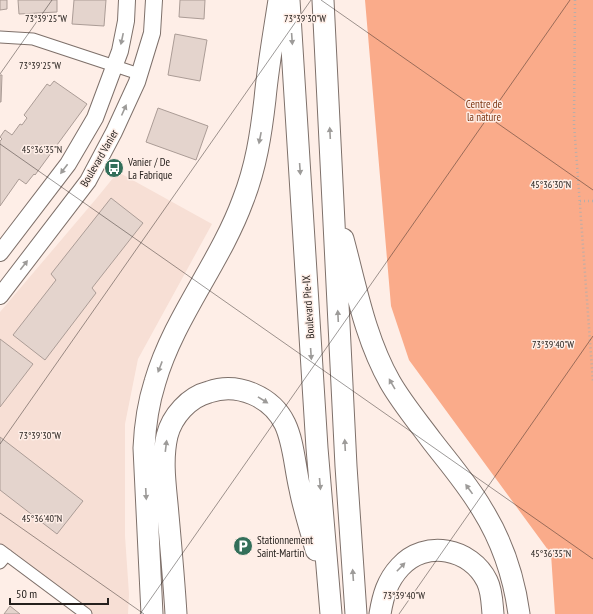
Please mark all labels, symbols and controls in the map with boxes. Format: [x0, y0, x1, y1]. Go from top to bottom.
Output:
text: 73°39'25"W [25, 12, 67, 25]
text: 73°39'30"W [284, 12, 326, 25]
one-way arrow [119, 32, 125, 45]
one-way arrow [288, 33, 295, 45]
text: 73°39'25"W [19, 59, 61, 72]
park label: Centre de la nature [466, 97, 503, 124]
one-way arrow [122, 103, 128, 115]
street label: Boulevard Vanier [77, 127, 121, 189]
one-way arrow [326, 127, 333, 139]
one-way arrow [257, 132, 263, 144]
text: 45°36'35"N [22, 143, 62, 156]
place label: Vanier / De La Fabrique [127, 155, 173, 182]
bus stop icon: Vanier / De La Fabrique [103, 157, 125, 179]
one-way arrow [296, 163, 303, 175]
one-way arrow [60, 164, 68, 175]
text: 45°36'30"N [531, 178, 571, 191]
one-way arrow [20, 260, 28, 271]
street label: Boulevard Pie-IX [299, 274, 317, 339]
one-way arrow [335, 310, 342, 322]
text: 73°39'40"W [532, 338, 574, 351]
one-way arrow [308, 348, 314, 361]
one-way arrow [157, 361, 163, 373]
one-way arrow [388, 378, 395, 390]
one-way arrow [257, 396, 269, 403]
text: 73°39'30"W [19, 429, 61, 442]
one-way arrow [342, 438, 348, 451]
one-way arrow [163, 440, 169, 452]
one-way arrow [317, 478, 324, 490]
one-way arrow [465, 484, 473, 494]
one-way arrow [143, 488, 149, 501]
text: 45°36'40"N [22, 512, 62, 525]
place label: Stationnement Saint-Martin [257, 533, 313, 560]
parking icon: Stationnement Saint-Martin [232, 535, 254, 557]
text: 45°36'35"N [531, 547, 571, 560]
one-way arrow [396, 561, 405, 572]
one-way arrow [350, 569, 357, 581]
scale bar [10, 580, 108, 606]
text: 50 m [16, 586, 37, 601]
text: 73°39'40"W [383, 589, 425, 602]

